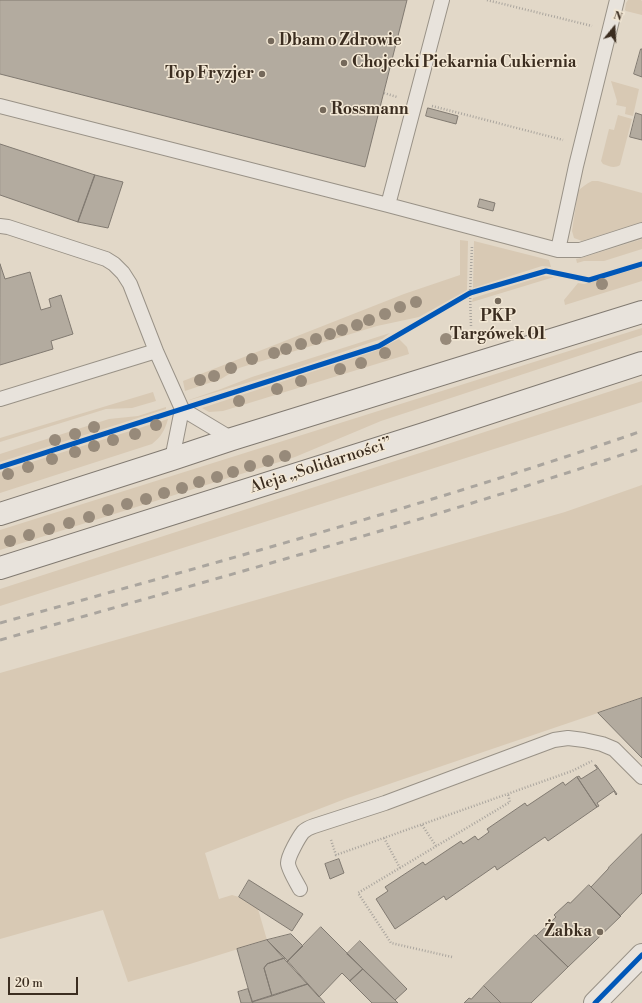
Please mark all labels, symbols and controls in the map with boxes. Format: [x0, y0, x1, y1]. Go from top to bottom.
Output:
north arrow [594, 8, 634, 48]
text: N [611, 9, 624, 25]
place label: Dbam o Zdrowie [279, 31, 402, 51]
marker: Dbam o Zdrowie [266, 36, 276, 46]
place label: Chojecki Piekarnia Cukiernia [352, 53, 576, 73]
marker: Chojecki Piekarnia Cukiernia [339, 58, 349, 68]
place label: Top Fryzjer [165, 64, 254, 84]
marker: Top Fryzjer [257, 69, 267, 79]
place label: Rossmann [331, 100, 409, 120]
marker: Rossmann [318, 105, 328, 115]
marker: PKP Targówek 01 [493, 296, 503, 306]
place label: PKP Targówek 01 [450, 307, 546, 345]
street label: Aleja „Solidarności” [248, 434, 394, 498]
place label: Żabka [545, 922, 592, 942]
marker: Żabka [595, 927, 605, 937]
scale bar [10, 969, 80, 995]
text: 20 m [15, 976, 43, 991]

